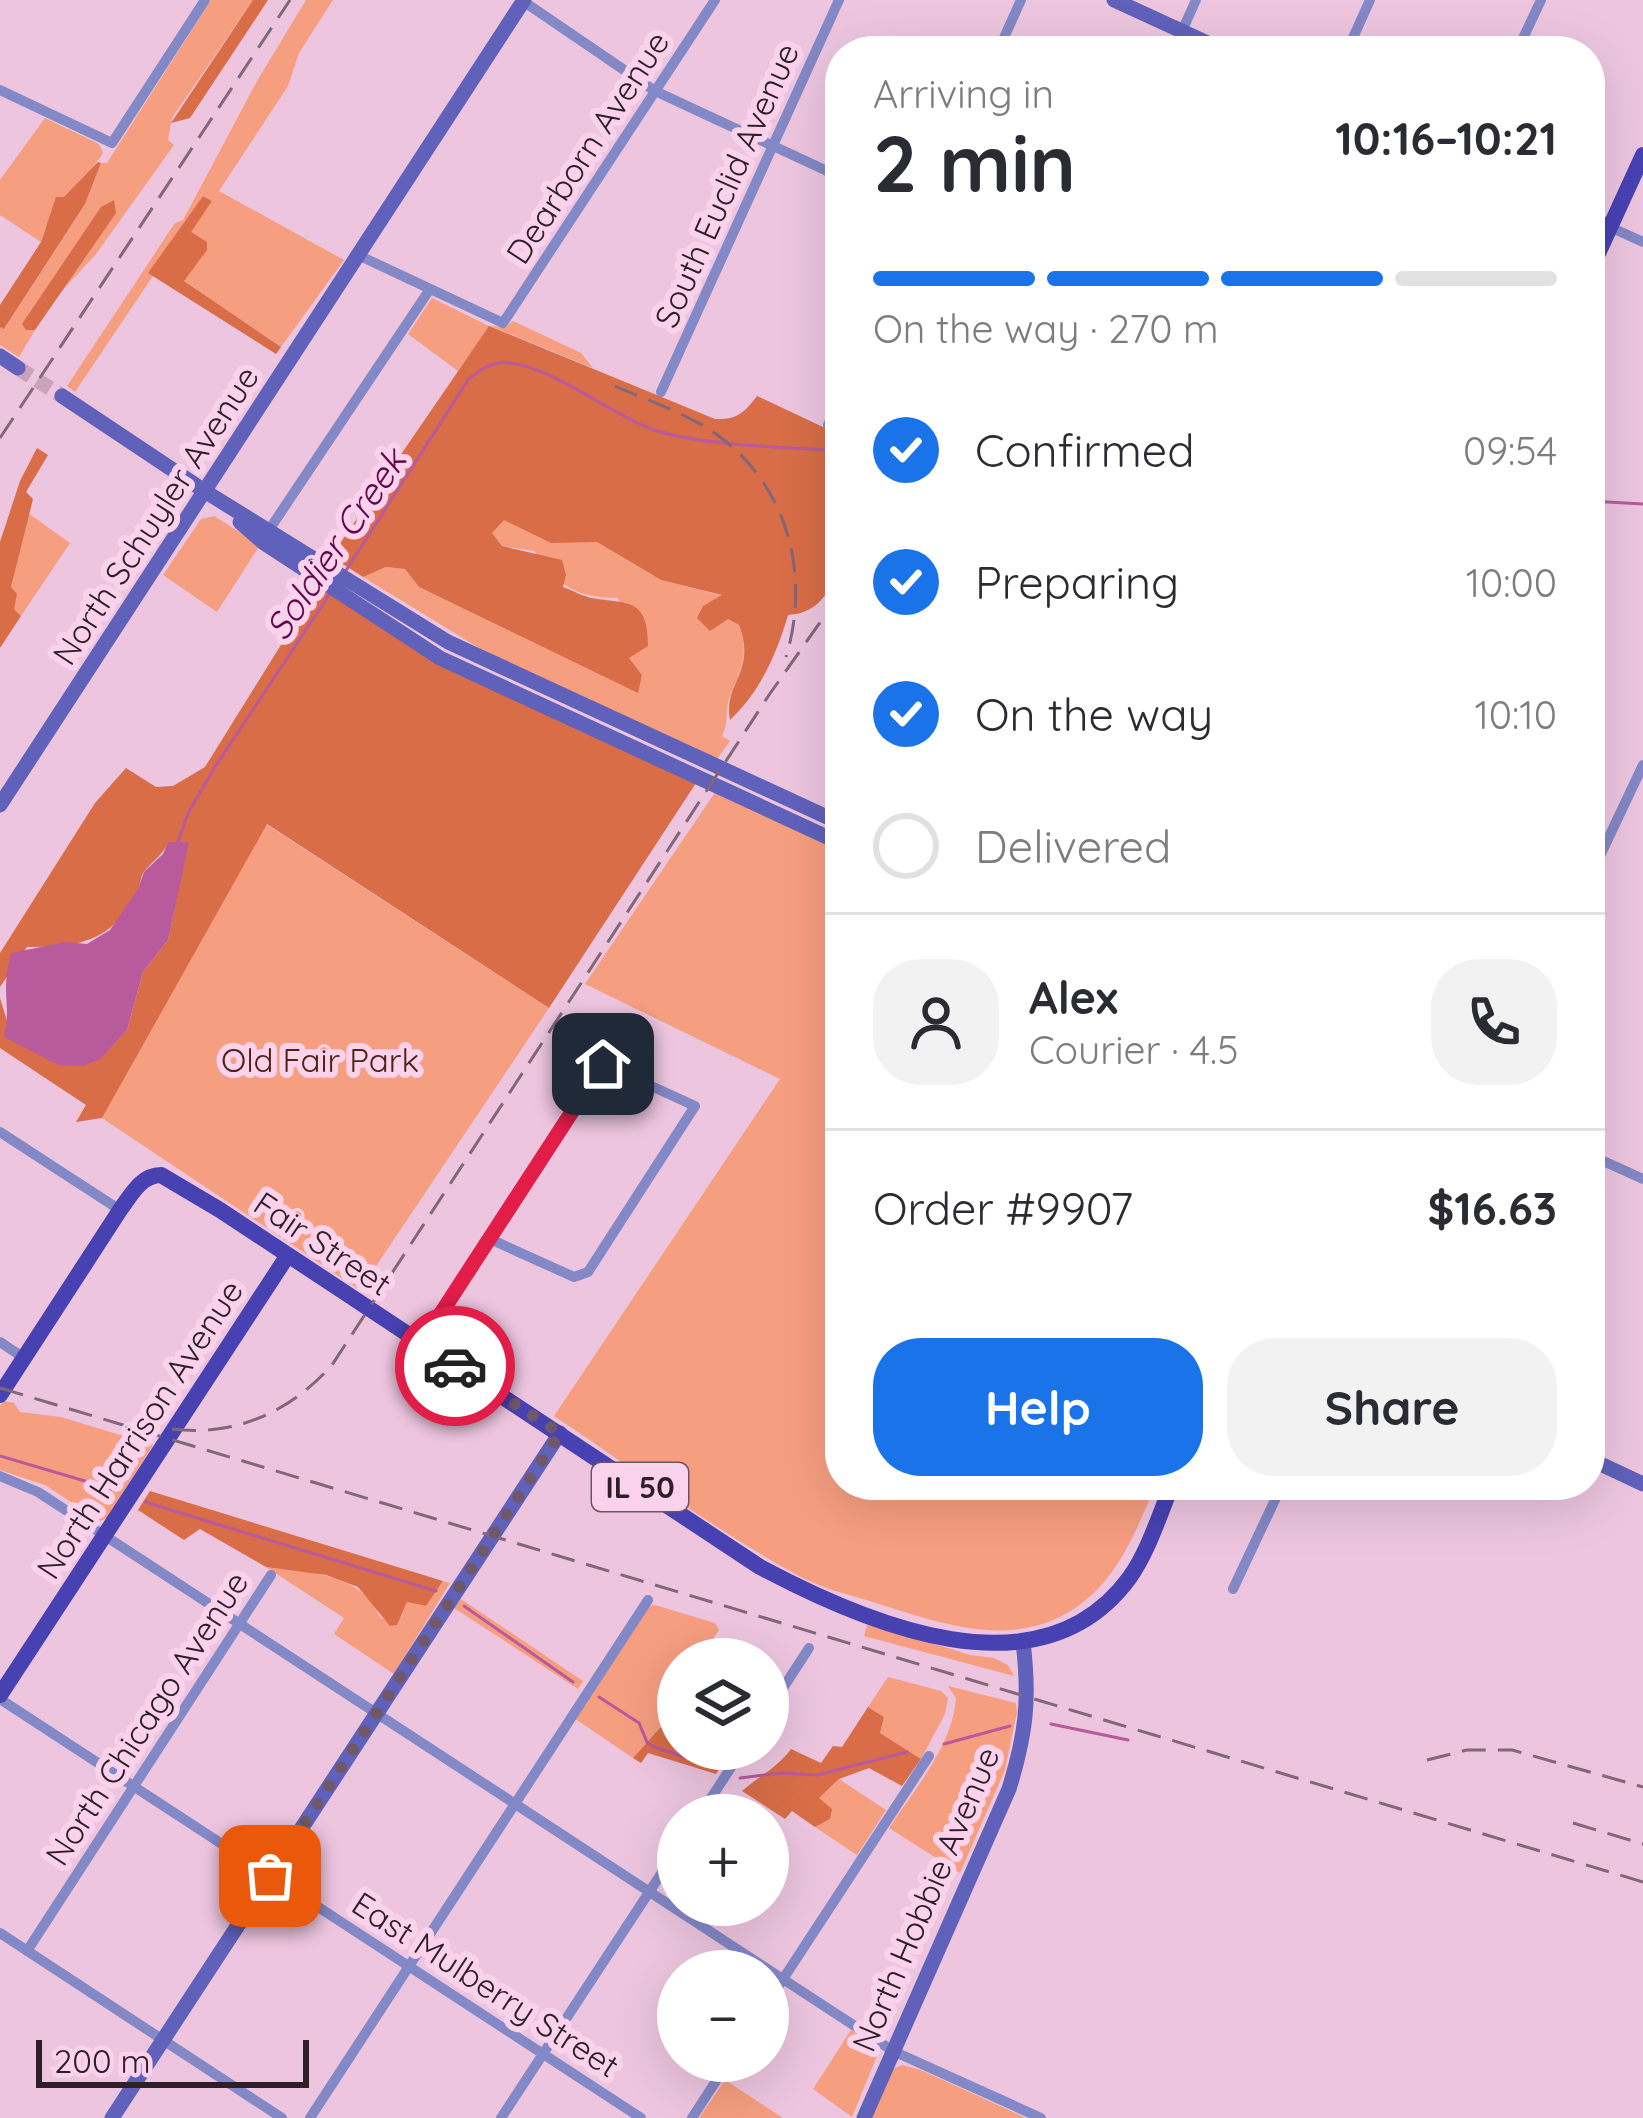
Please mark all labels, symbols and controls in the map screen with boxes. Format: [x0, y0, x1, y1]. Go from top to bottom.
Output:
street label: Dearborn Avenue [497, 23, 677, 271]
street label: South Euclid Avenue [645, 36, 807, 334]
text: Arriving in [873, 69, 1054, 118]
text: 10:16–10:21 [1335, 110, 1557, 166]
text: 2 min [873, 114, 1076, 212]
text: On the way · 270 m [873, 304, 1219, 353]
street label: North Schuyler Avenue [43, 358, 267, 672]
icon: check [873, 417, 939, 483]
text: Confirmed [975, 422, 1194, 478]
text: 09:54 [1463, 426, 1557, 475]
water label: Soldier Creek [255, 438, 417, 648]
icon: check [873, 549, 939, 615]
text: Preparing [975, 554, 1179, 610]
text: 10:00 [1466, 558, 1557, 607]
icon: check [873, 681, 939, 747]
text: On the way [975, 686, 1213, 742]
text: 10:10 [1474, 690, 1557, 739]
text: Delivered [975, 818, 1171, 874]
button: person [873, 959, 999, 1085]
button: phone [1431, 959, 1557, 1085]
text: Alex [1029, 969, 1118, 1025]
pin [552, 1013, 654, 1115]
text: Courier · 4.5 [1029, 1025, 1238, 1074]
icon: home [570, 1031, 636, 1097]
park label: Old Fair Park [221, 1039, 419, 1080]
text: Order #9907 [873, 1180, 1133, 1236]
text: $16.63 [1427, 1180, 1557, 1236]
street label: Fair Street [246, 1182, 400, 1304]
street label: North Harrison Avenue [27, 1272, 251, 1586]
courier [395, 1306, 515, 1426]
icon: car [422, 1333, 488, 1399]
button: Help [873, 1338, 1203, 1476]
button: Share [1227, 1338, 1557, 1476]
road number: IL 50 [592, 1463, 688, 1511]
street label: North Chicago Avenue [36, 1564, 256, 1872]
map controls [657, 1638, 789, 2082]
button: layers [657, 1638, 789, 1770]
street label: North Hobbie Avenue [842, 1741, 1008, 2057]
button: + [657, 1794, 789, 1926]
pin [219, 1825, 321, 1927]
icon: bag [237, 1843, 303, 1909]
street label: East Mulberry Street [345, 1882, 627, 2086]
button: − [657, 1950, 789, 2082]
scale bar [36, 2034, 309, 2087]
text: 200 m [54, 2040, 151, 2081]

